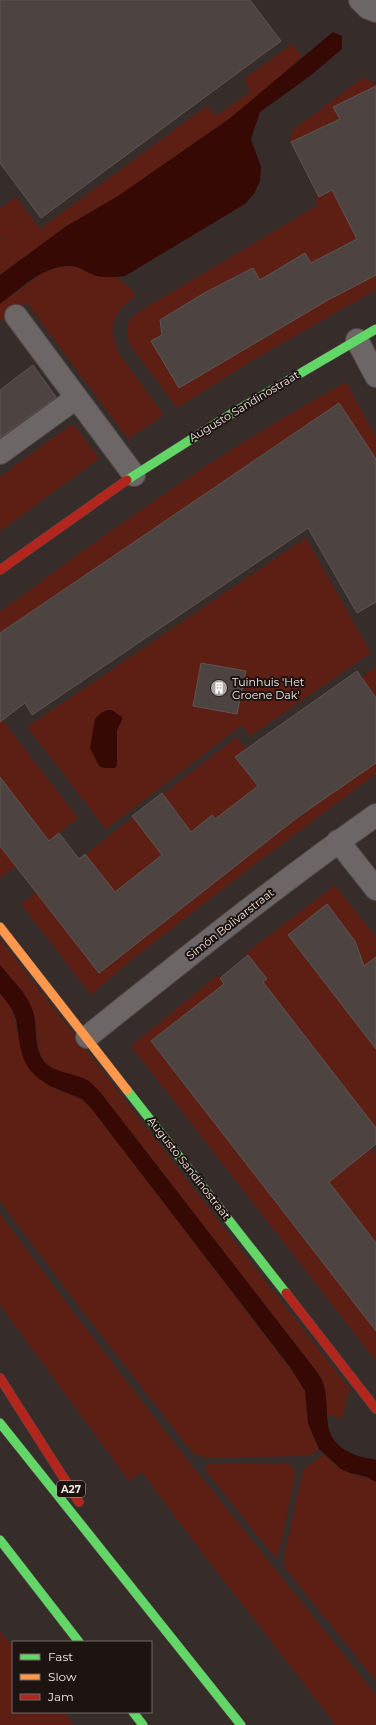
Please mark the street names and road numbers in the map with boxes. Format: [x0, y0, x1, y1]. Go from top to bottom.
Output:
street label: Augusto Sandinostraat [186, 367, 302, 444]
street label: Simón Bolivarstraat [183, 885, 277, 963]
street label: Augusto Sandinostraat [145, 1114, 234, 1222]
road number: A27 [57, 1481, 85, 1497]

